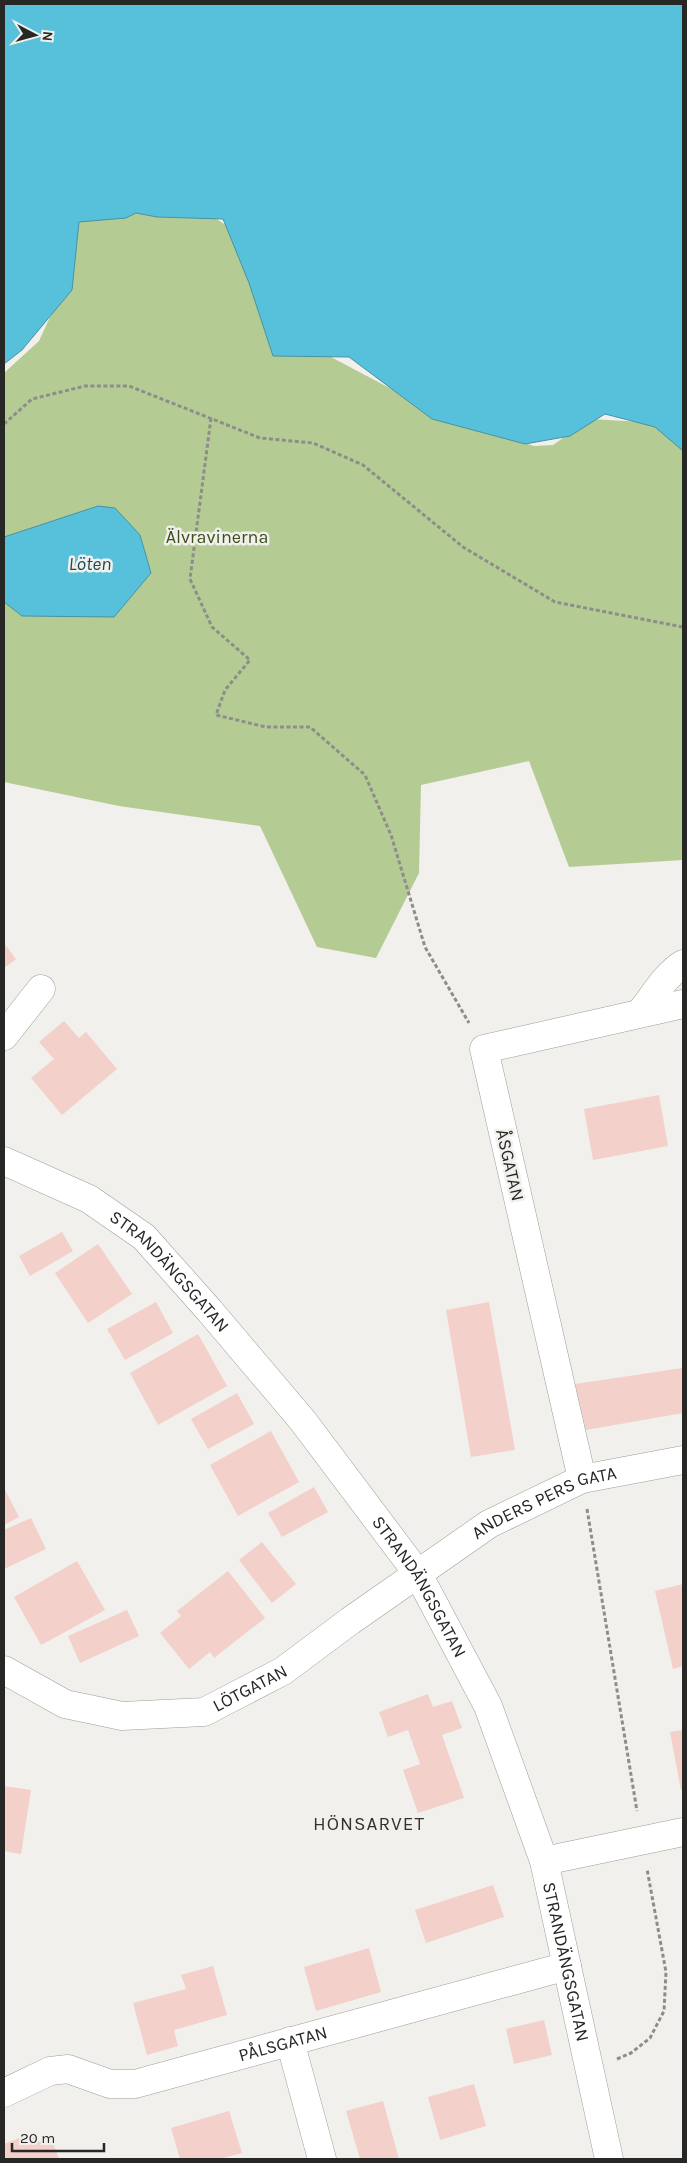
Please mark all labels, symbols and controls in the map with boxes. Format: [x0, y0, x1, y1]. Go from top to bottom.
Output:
north arrow [10, 10, 60, 60]
text: N [38, 30, 56, 42]
park label: Älvravinerna [166, 526, 268, 548]
water label: Löten [69, 553, 111, 575]
street label: ÅSGATAN [491, 1127, 529, 1203]
street label: STRANDÄNGSGATAN [105, 1206, 234, 1337]
street label: ANDERS PERS GATA [467, 1462, 618, 1544]
street label: STRANDÄNGSGATAN [367, 1511, 471, 1661]
street label: LÖTGATAN [209, 1660, 291, 1717]
district label: HÖNSARVET [313, 1813, 425, 1835]
street label: STRANDÄNGSGATAN [538, 1880, 594, 2044]
street label: PÅLSGATAN [236, 2021, 330, 2066]
scale bar [12, 2120, 105, 2152]
text: 20 m [20, 2129, 55, 2147]

